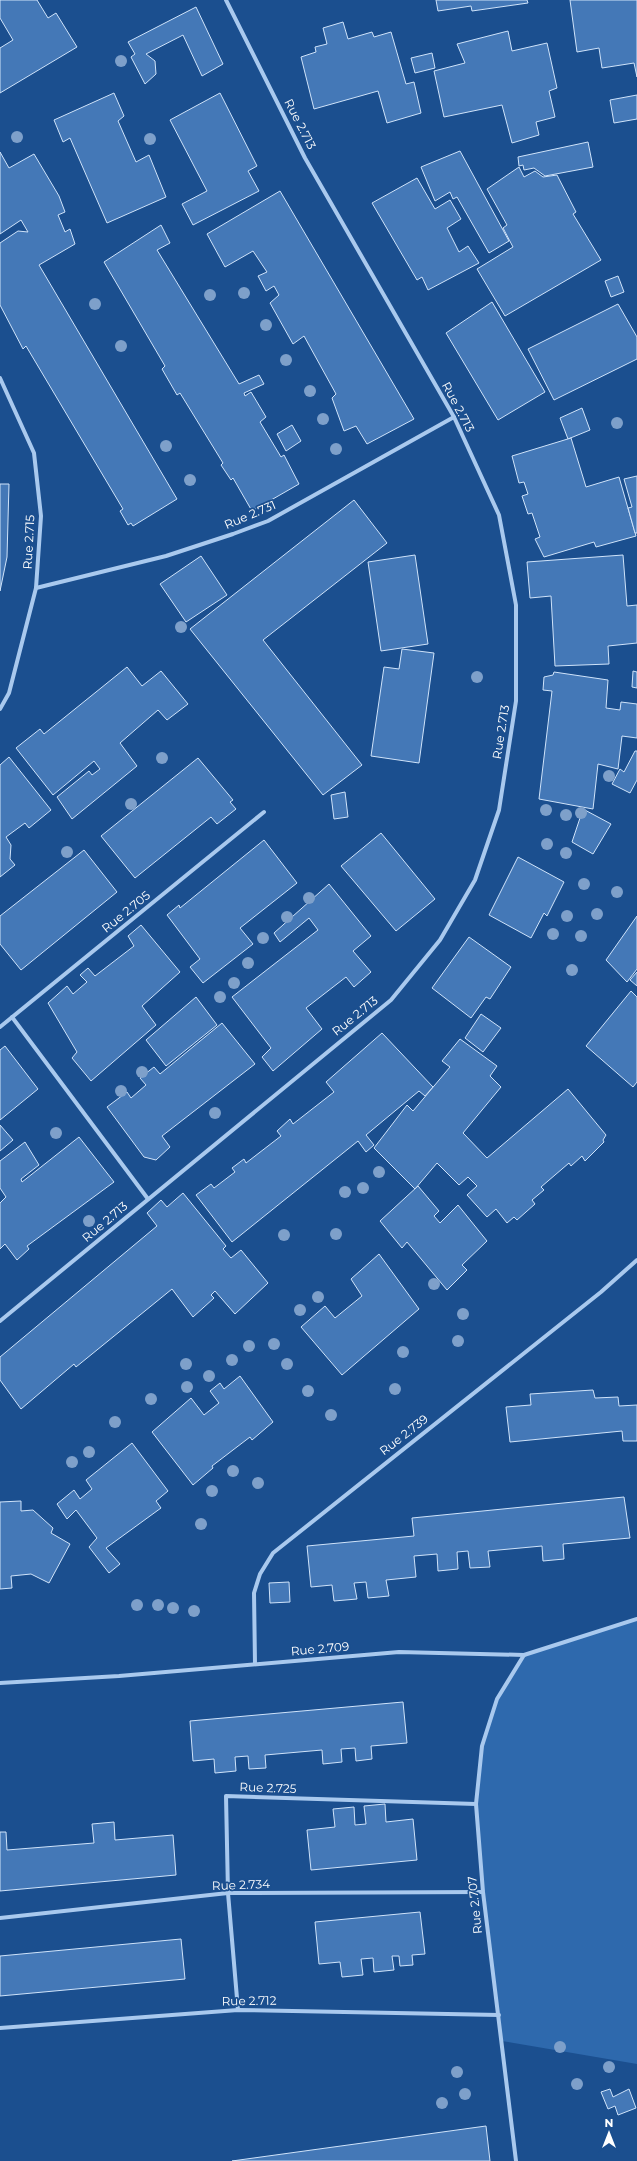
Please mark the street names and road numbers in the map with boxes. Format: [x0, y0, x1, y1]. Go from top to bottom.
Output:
street label: Rue 2.713 [281, 96, 320, 152]
street label: Rue 2.713 [439, 379, 478, 435]
street label: Rue 2.731 [222, 497, 278, 532]
street label: Rue 2.715 [20, 514, 37, 570]
street label: Rue 2.713 [489, 703, 512, 760]
street label: Rue 2.705 [98, 887, 153, 936]
street label: Rue 2.713 [329, 992, 381, 1039]
street label: Rue 2.713 [79, 1198, 131, 1245]
street label: Rue 2.739 [376, 1411, 431, 1458]
street label: Rue 2.709 [290, 1638, 350, 1659]
street label: Rue 2.725 [239, 1779, 297, 1796]
street label: Rue 2.707 [464, 1875, 485, 1935]
street label: Rue 2.734 [212, 1876, 270, 1893]
street label: Rue 2.712 [221, 1993, 277, 2008]

